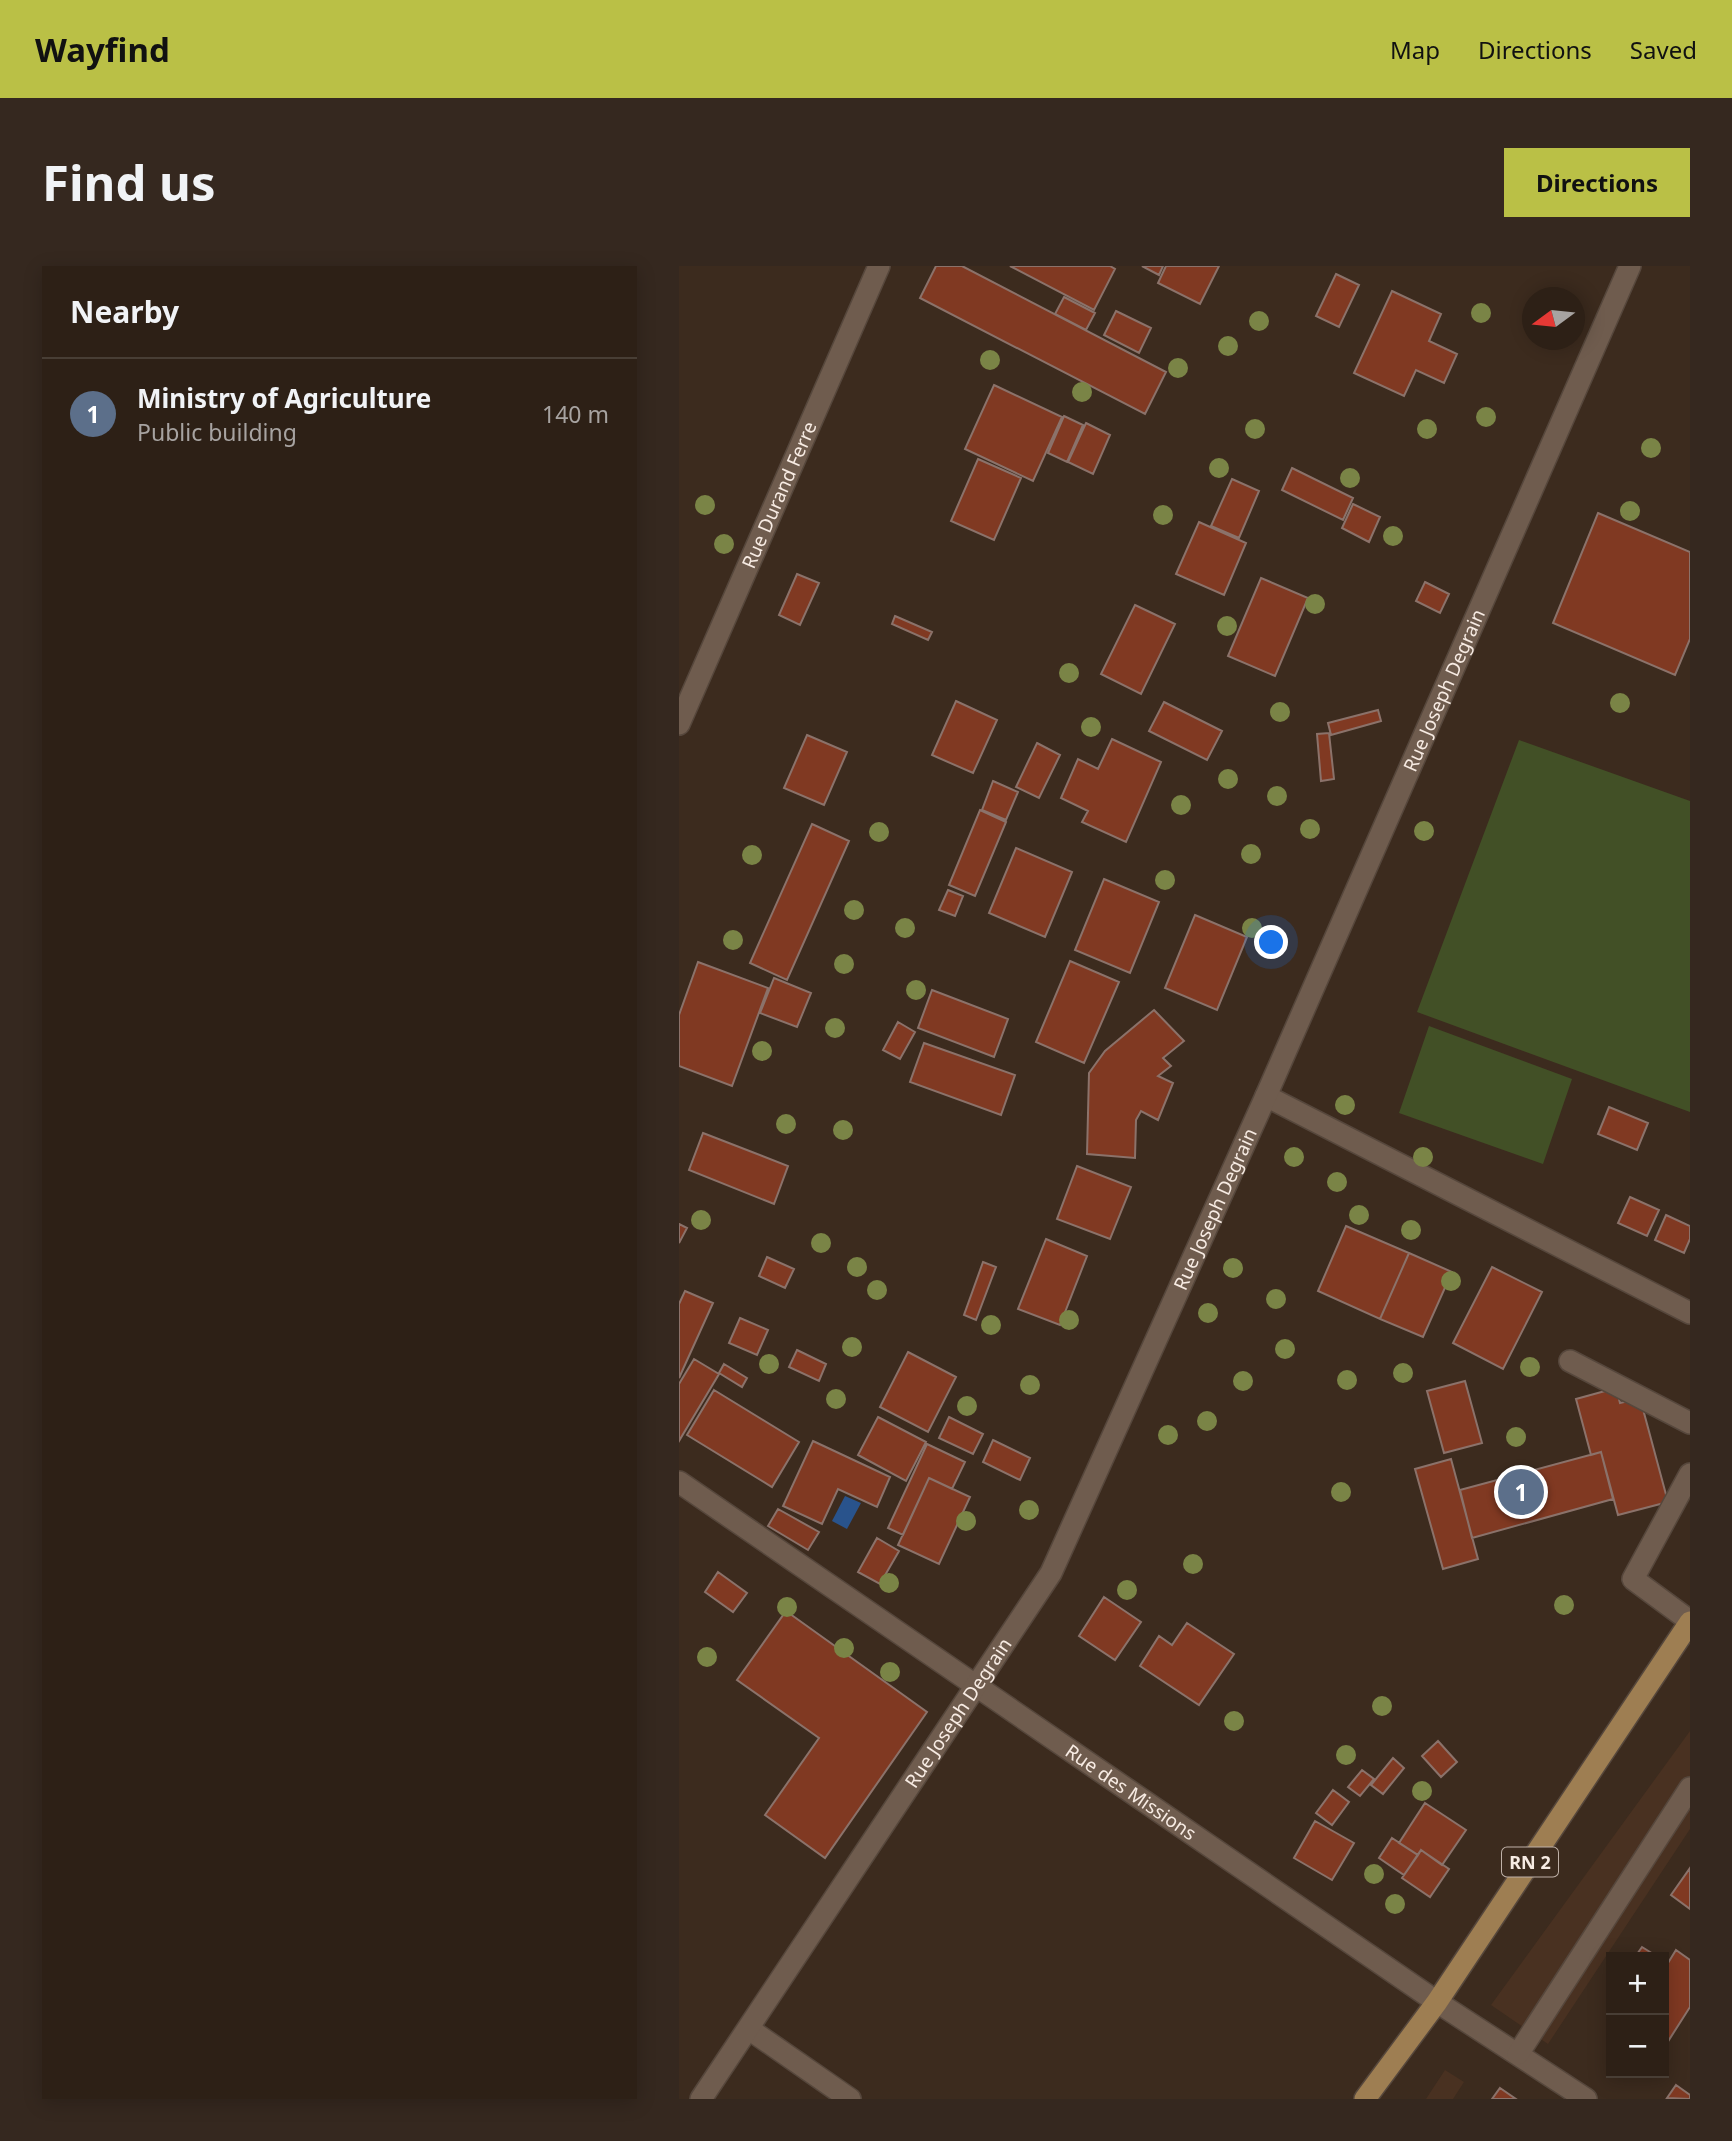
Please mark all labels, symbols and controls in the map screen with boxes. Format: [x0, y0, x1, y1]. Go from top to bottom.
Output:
text: Wayfind [35, 27, 170, 72]
text: Map [1390, 33, 1440, 66]
text: Directions [1478, 33, 1592, 66]
text: Saved [1630, 33, 1697, 66]
button: Directions [1504, 148, 1690, 217]
text: Find us [42, 149, 216, 215]
north arrow [1522, 287, 1585, 350]
text: Nearby [70, 291, 179, 332]
text: Ministry of Agriculture [137, 380, 431, 416]
text: 1 [86, 398, 100, 430]
text: 140 m [542, 398, 609, 430]
text: Public building [137, 416, 297, 448]
street label: Rue Durand Ferre [736, 417, 823, 573]
street label: Rue Joseph Degrain [1397, 605, 1491, 776]
your location [1254, 925, 1288, 959]
street label: Rue Joseph Degrain [1167, 1124, 1263, 1294]
pin: 1 [1498, 1466, 1544, 1518]
street label: Rue Joseph Degrain [899, 1633, 1017, 1793]
street label: Rue des Missions [1060, 1738, 1201, 1846]
road number: RN 2 [1502, 1848, 1558, 1876]
map controls [1606, 1952, 1669, 2078]
button: + [1606, 1952, 1669, 2015]
button: − [1606, 2015, 1669, 2078]

